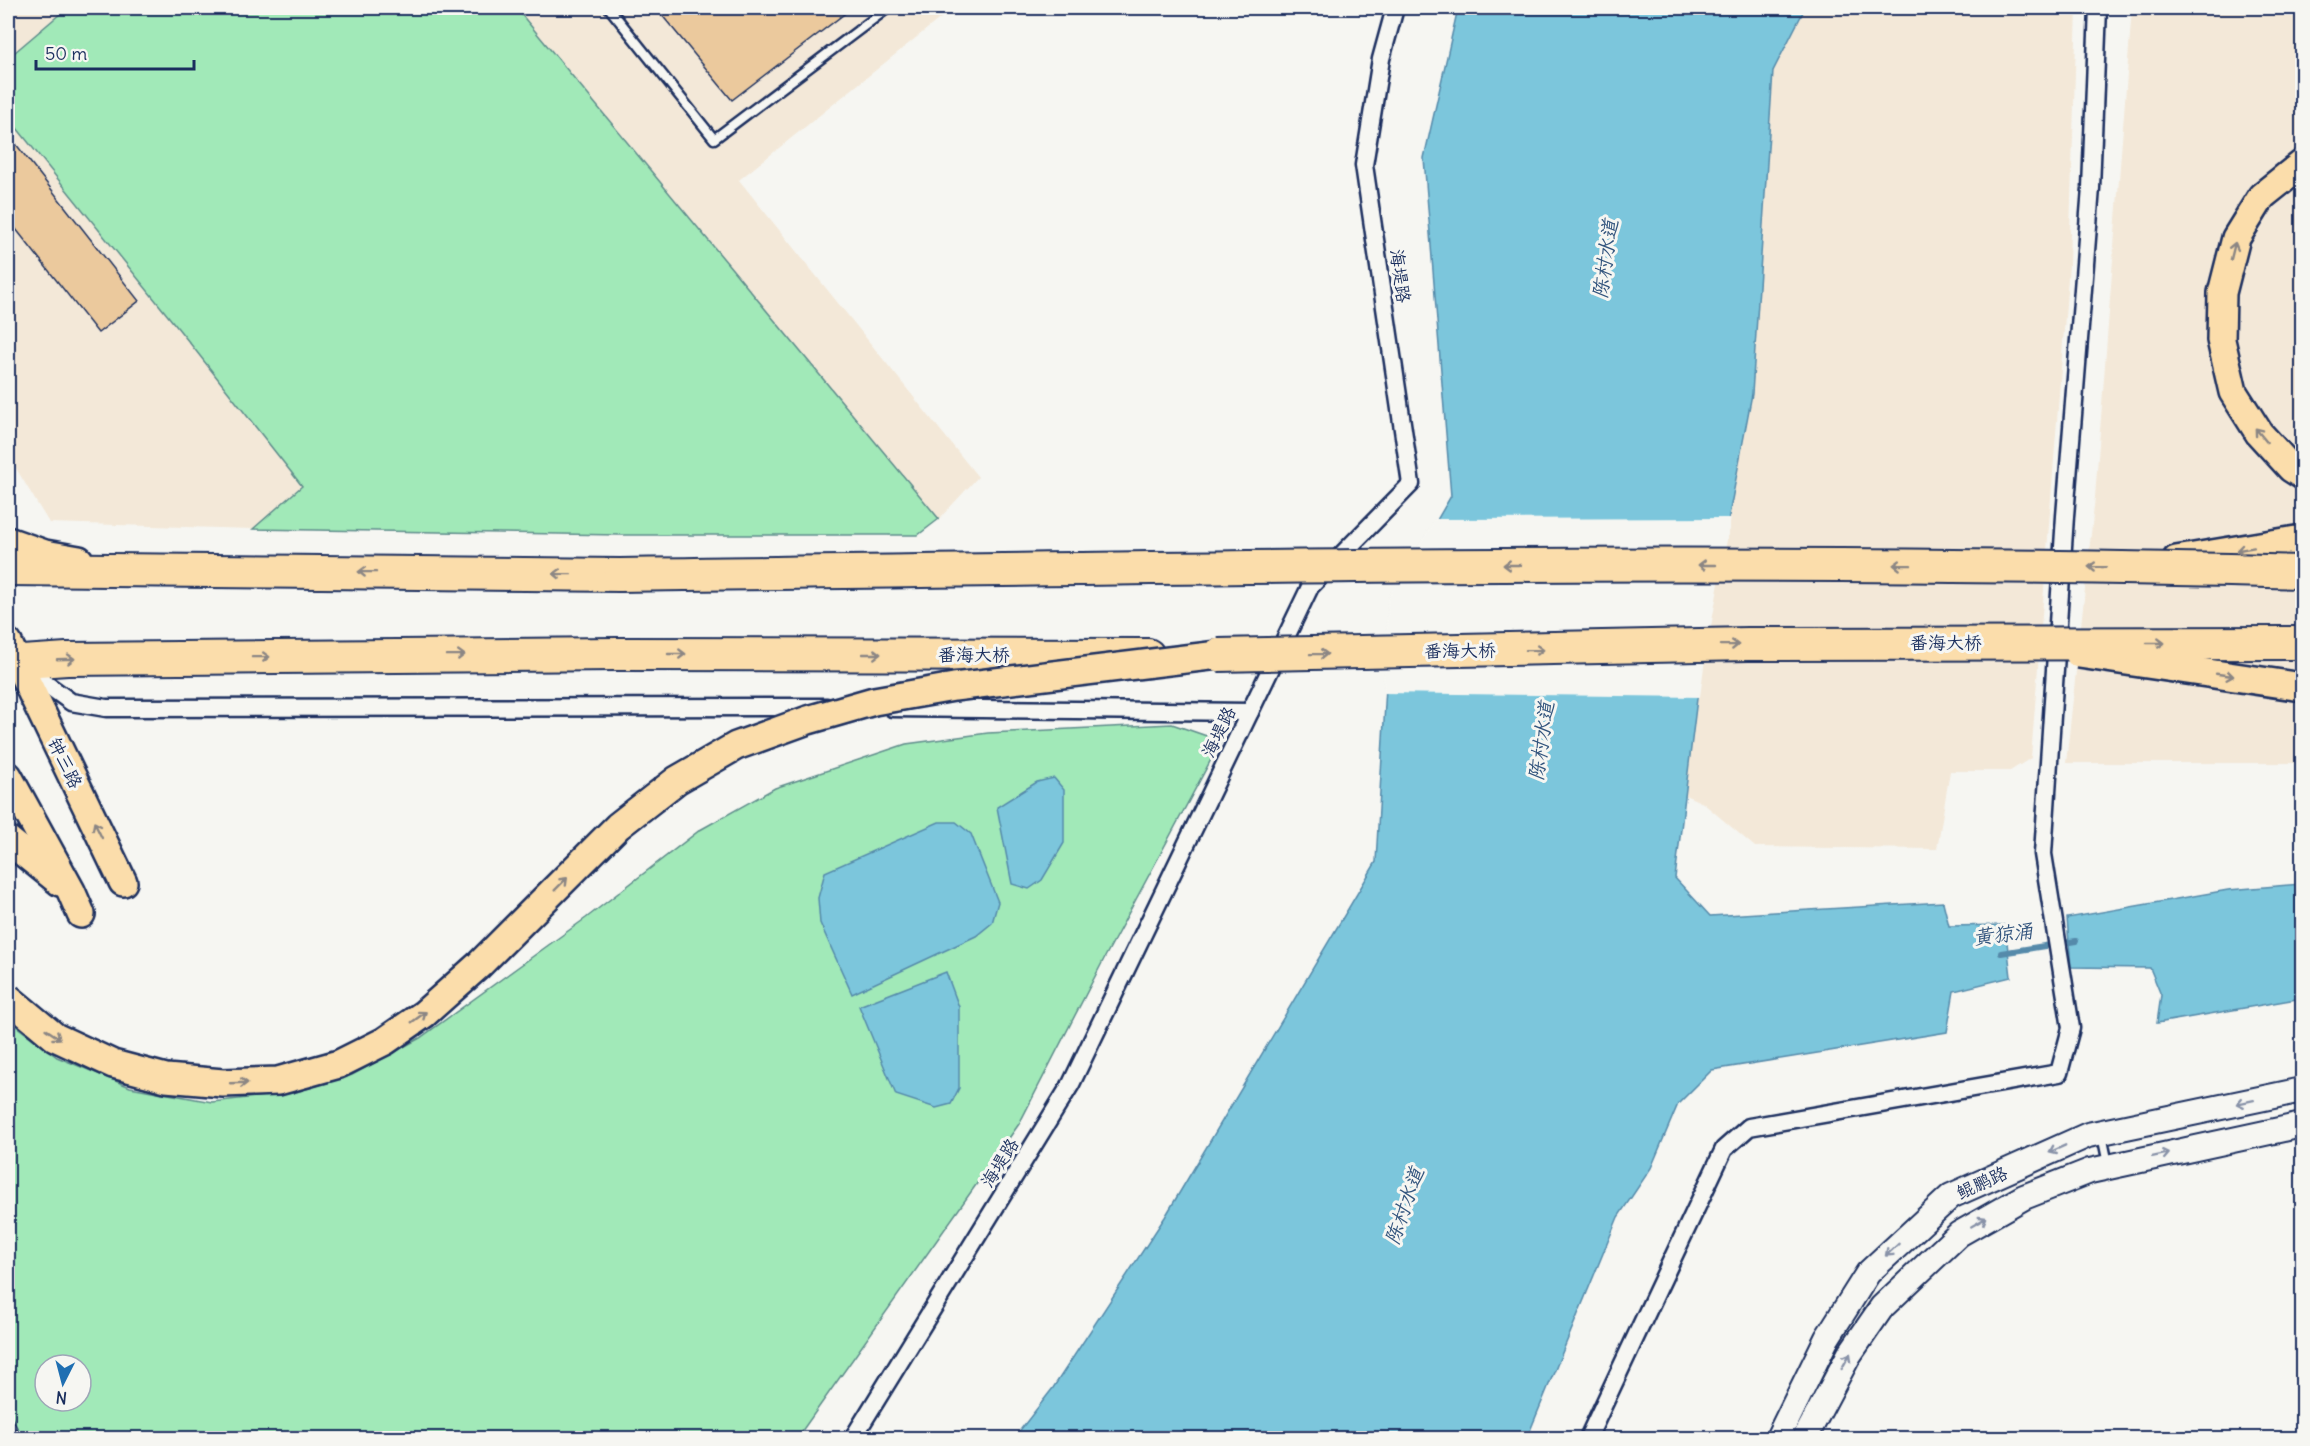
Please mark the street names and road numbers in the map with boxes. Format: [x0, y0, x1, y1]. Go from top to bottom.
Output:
street label: 海堤路 [1385, 248, 1416, 304]
street label: 番海大桥 [1910, 631, 1982, 654]
street label: 番海大桥 [1424, 638, 1496, 663]
street label: 番海大桥 [938, 643, 1010, 666]
street label: 海堤路 [1196, 702, 1241, 761]
street label: 钟三路 [43, 733, 88, 792]
street label: 海堤路 [976, 1134, 1024, 1192]
street label: 鲲鹏路 [1952, 1161, 2011, 1204]

